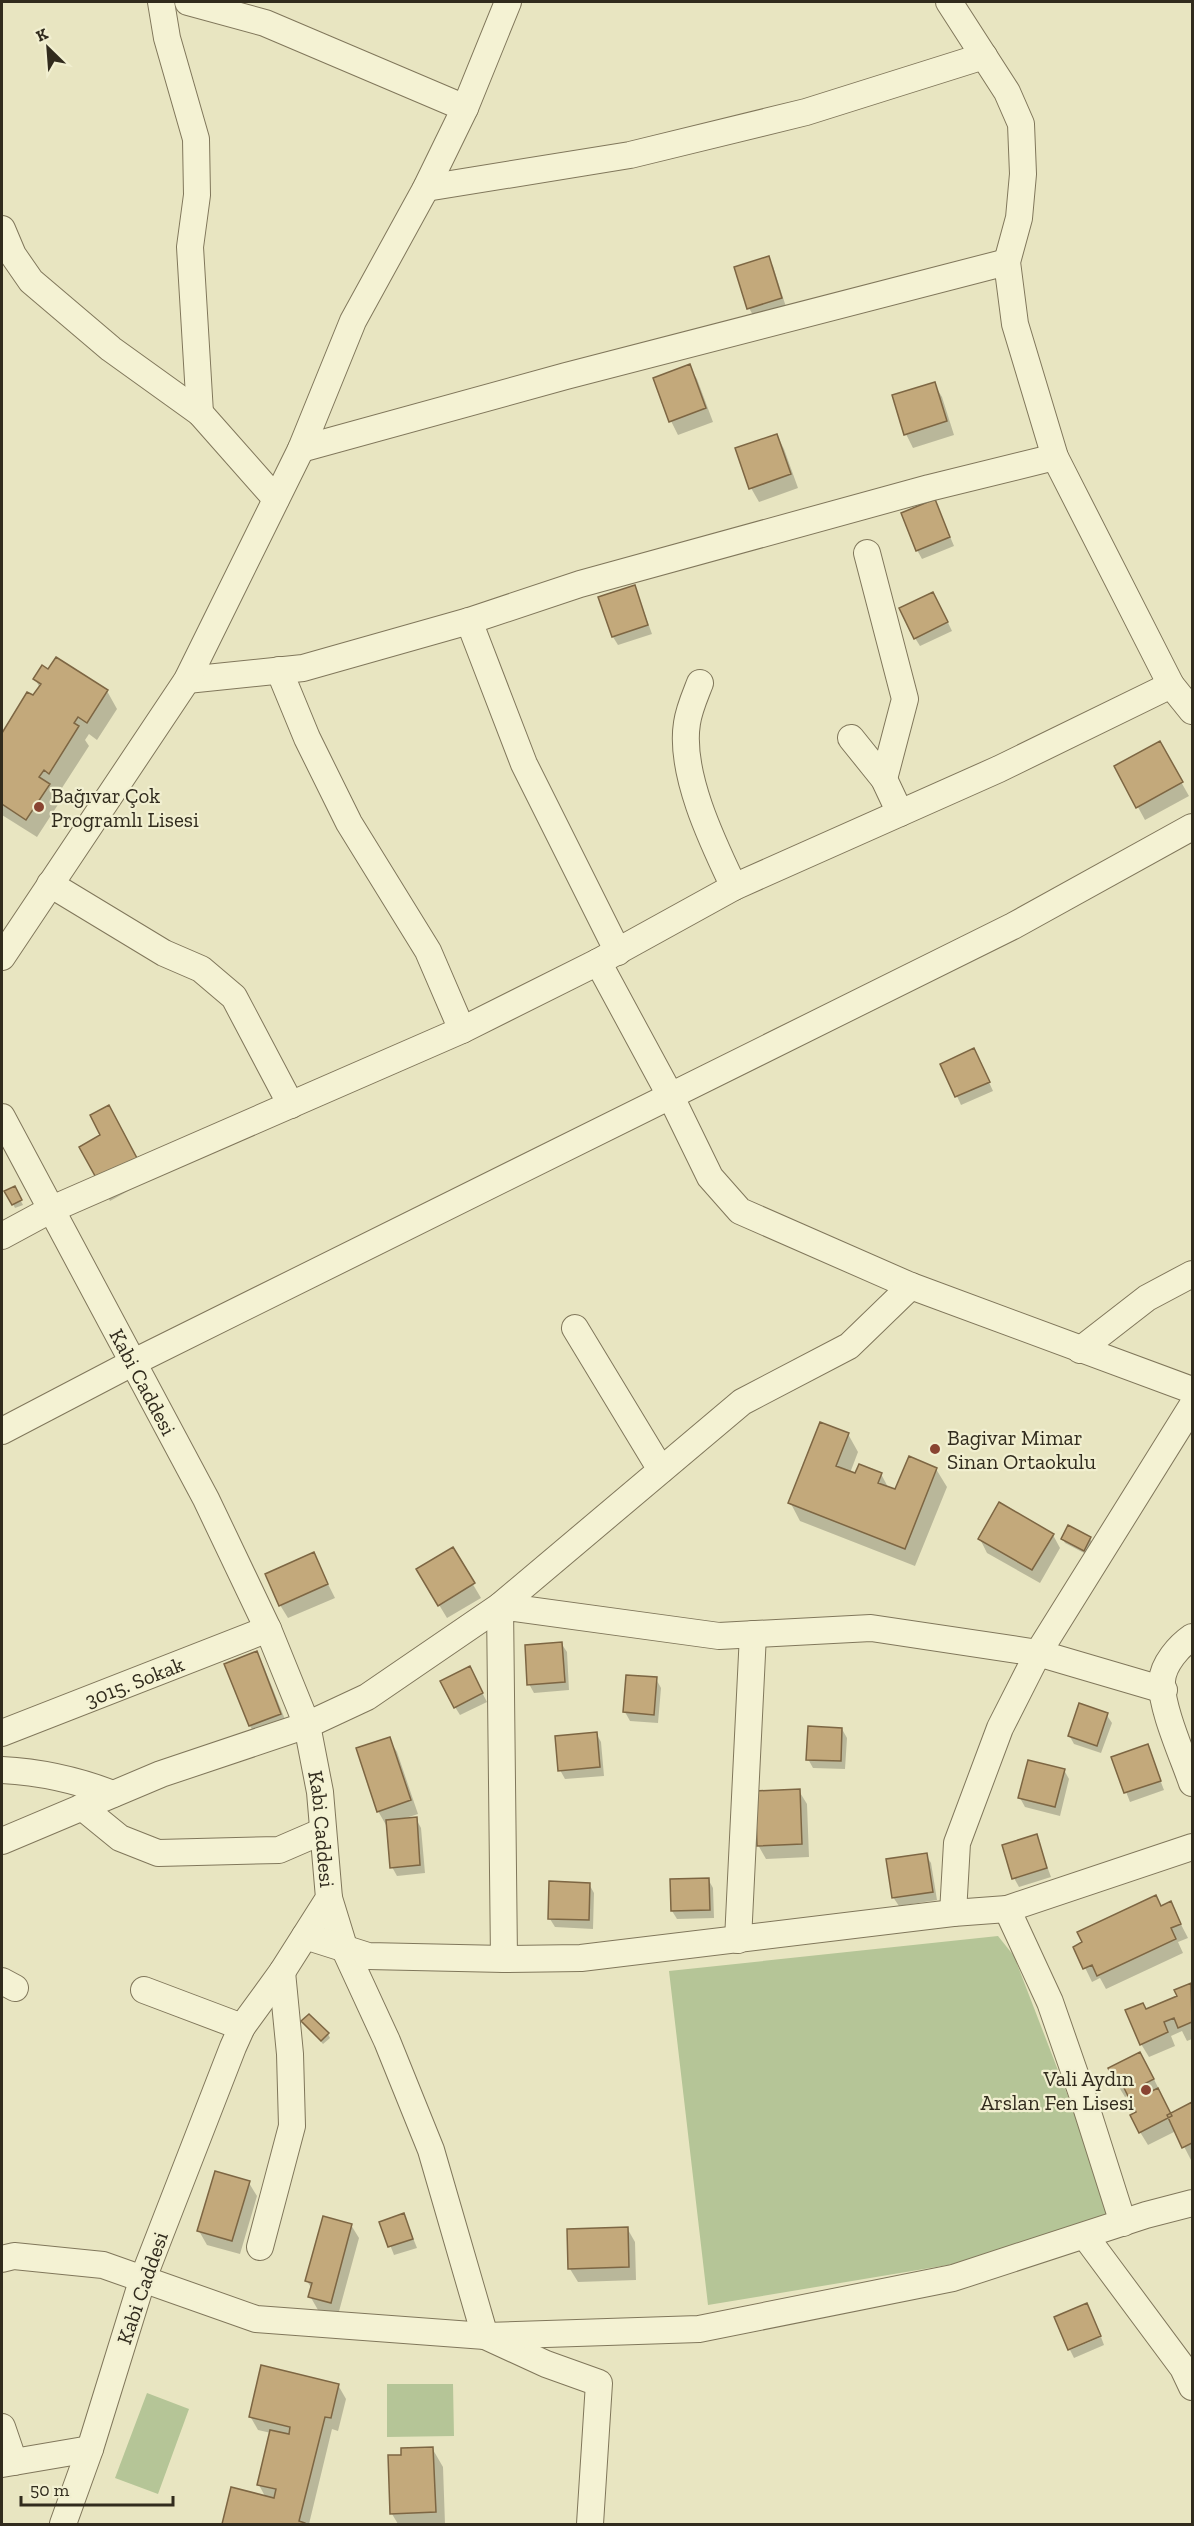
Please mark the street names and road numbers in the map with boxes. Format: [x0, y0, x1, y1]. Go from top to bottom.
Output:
street label: Kabi Caddesi [105, 1324, 182, 1439]
street label: 3015. Sokak [81, 1651, 188, 1712]
street label: Kabi Caddesi [304, 1768, 341, 1889]
street label: Kabi Caddesi [111, 2228, 173, 2347]

